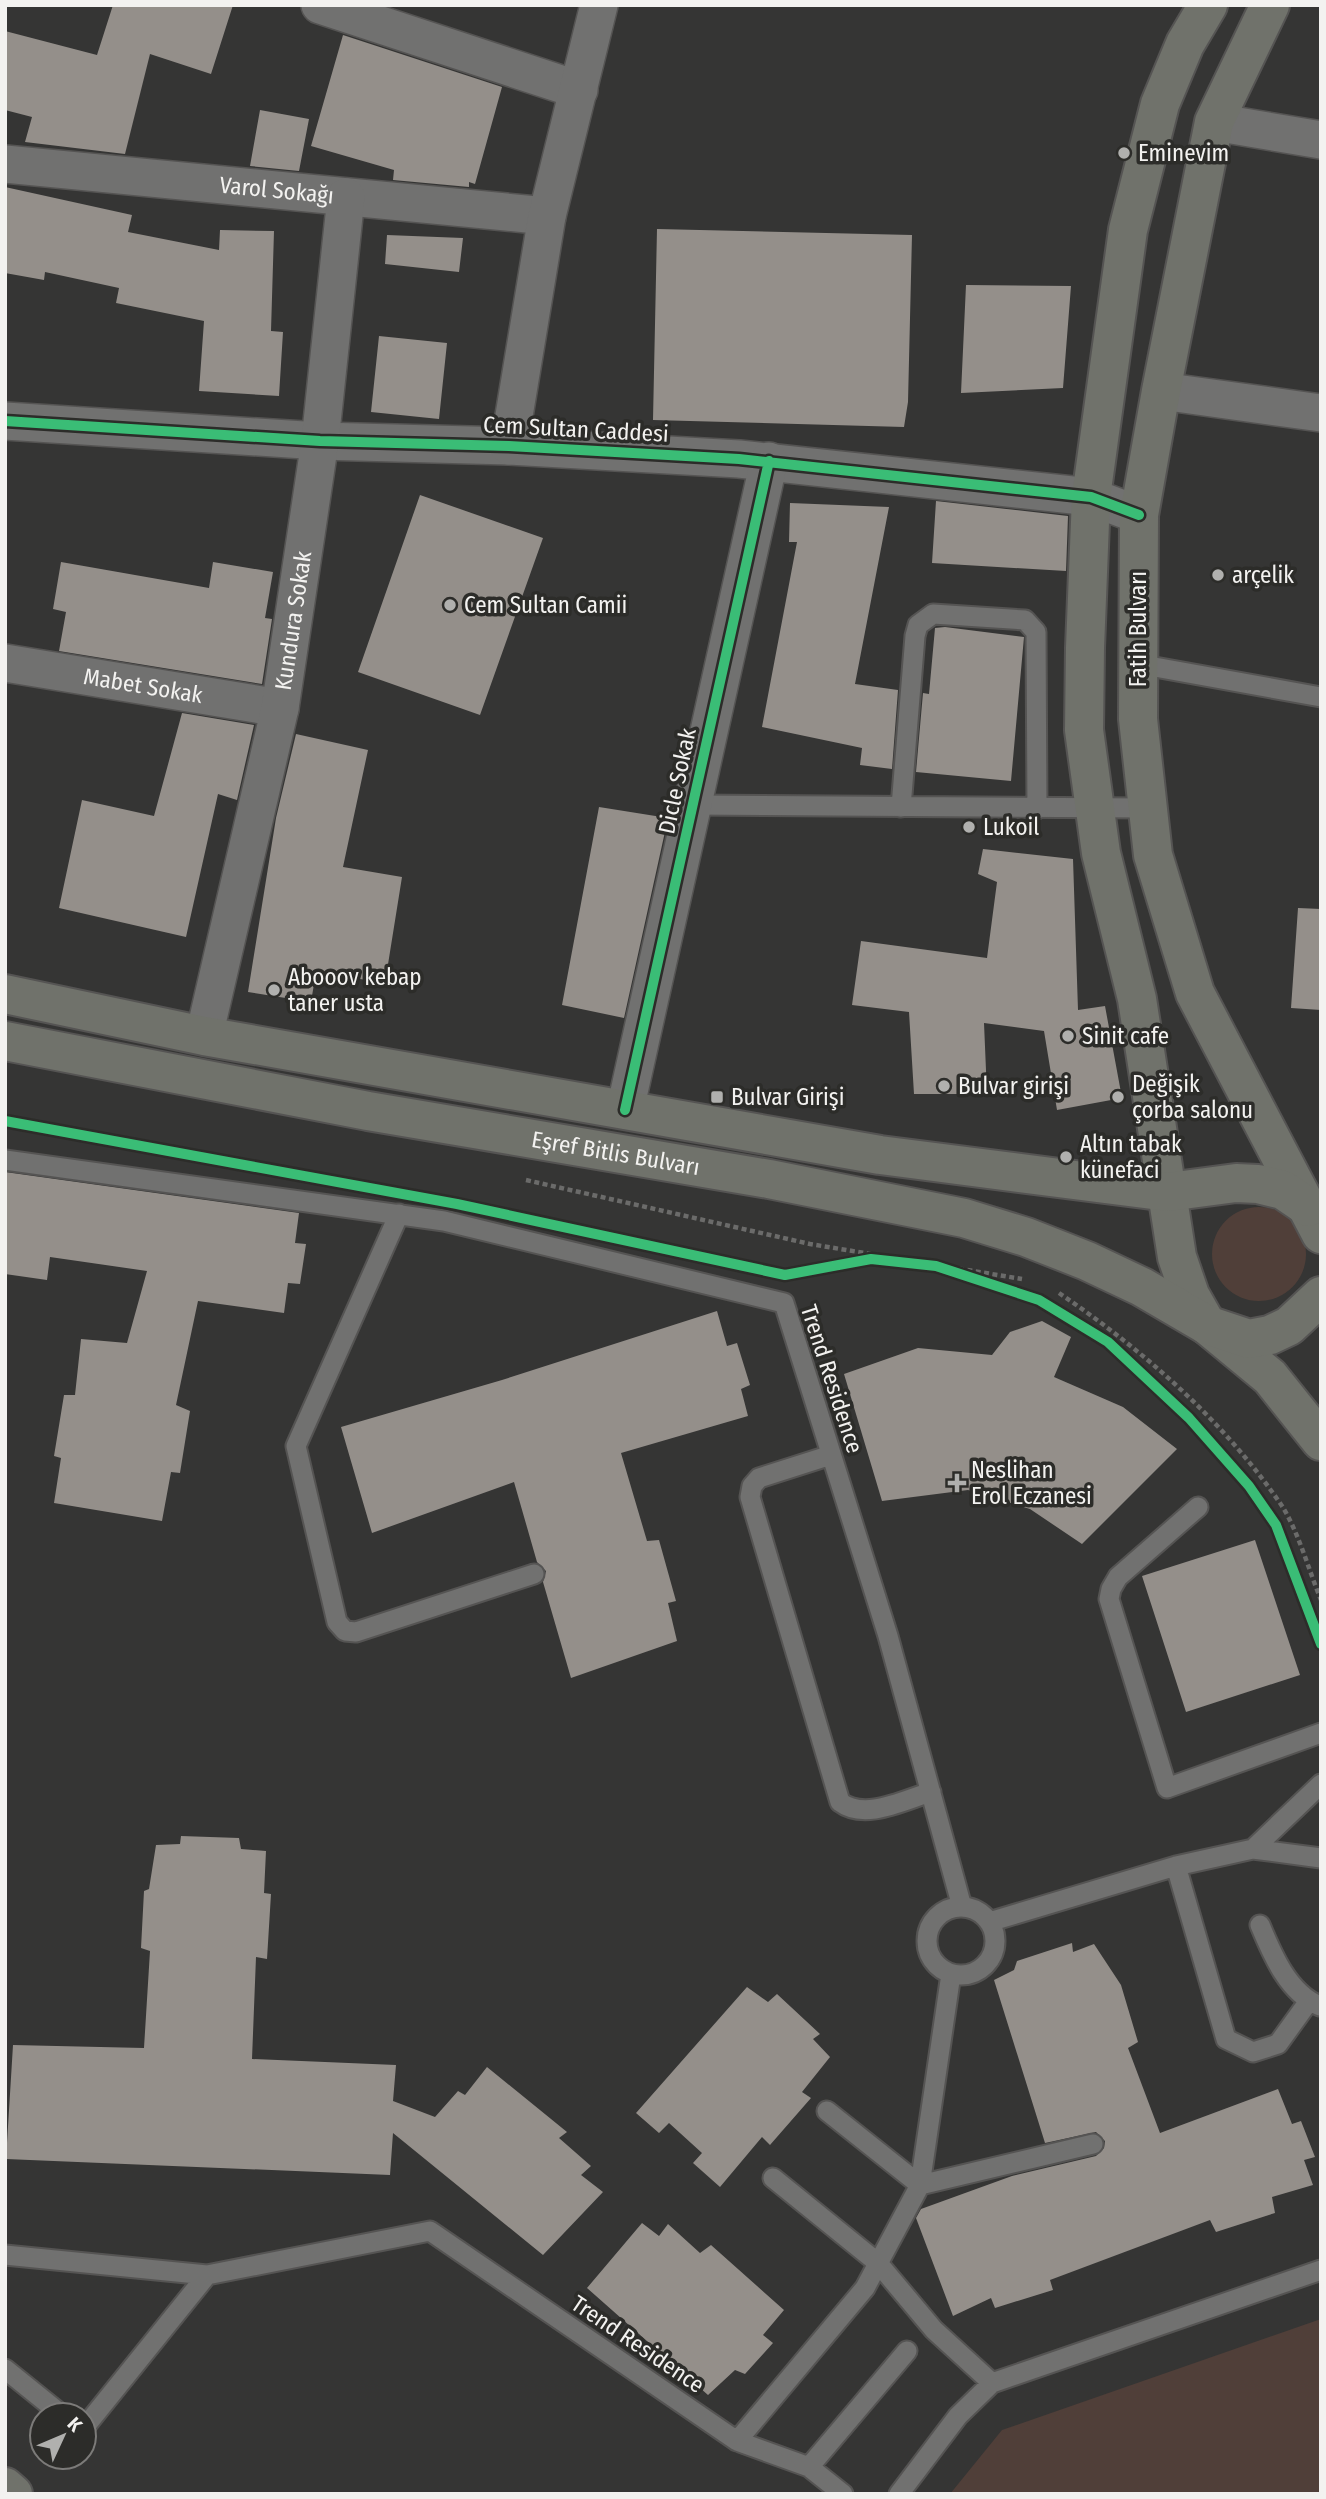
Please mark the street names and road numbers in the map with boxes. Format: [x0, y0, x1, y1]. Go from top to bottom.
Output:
street label: Varol Sokağı [218, 171, 335, 209]
street label: Cem Sultan Caddesi [483, 410, 669, 448]
street label: Kundura Sokak [269, 549, 317, 692]
street label: Fatih Bulvarı [1124, 571, 1152, 687]
street label: Mabet Sokak [82, 662, 205, 709]
street label: Dicle Sokak [652, 725, 702, 837]
street label: Eşref Bitlis Bulvarı [530, 1125, 702, 1181]
street label: Trend Residence [795, 1301, 869, 1457]
street label: Trend Residence [566, 2289, 710, 2399]

